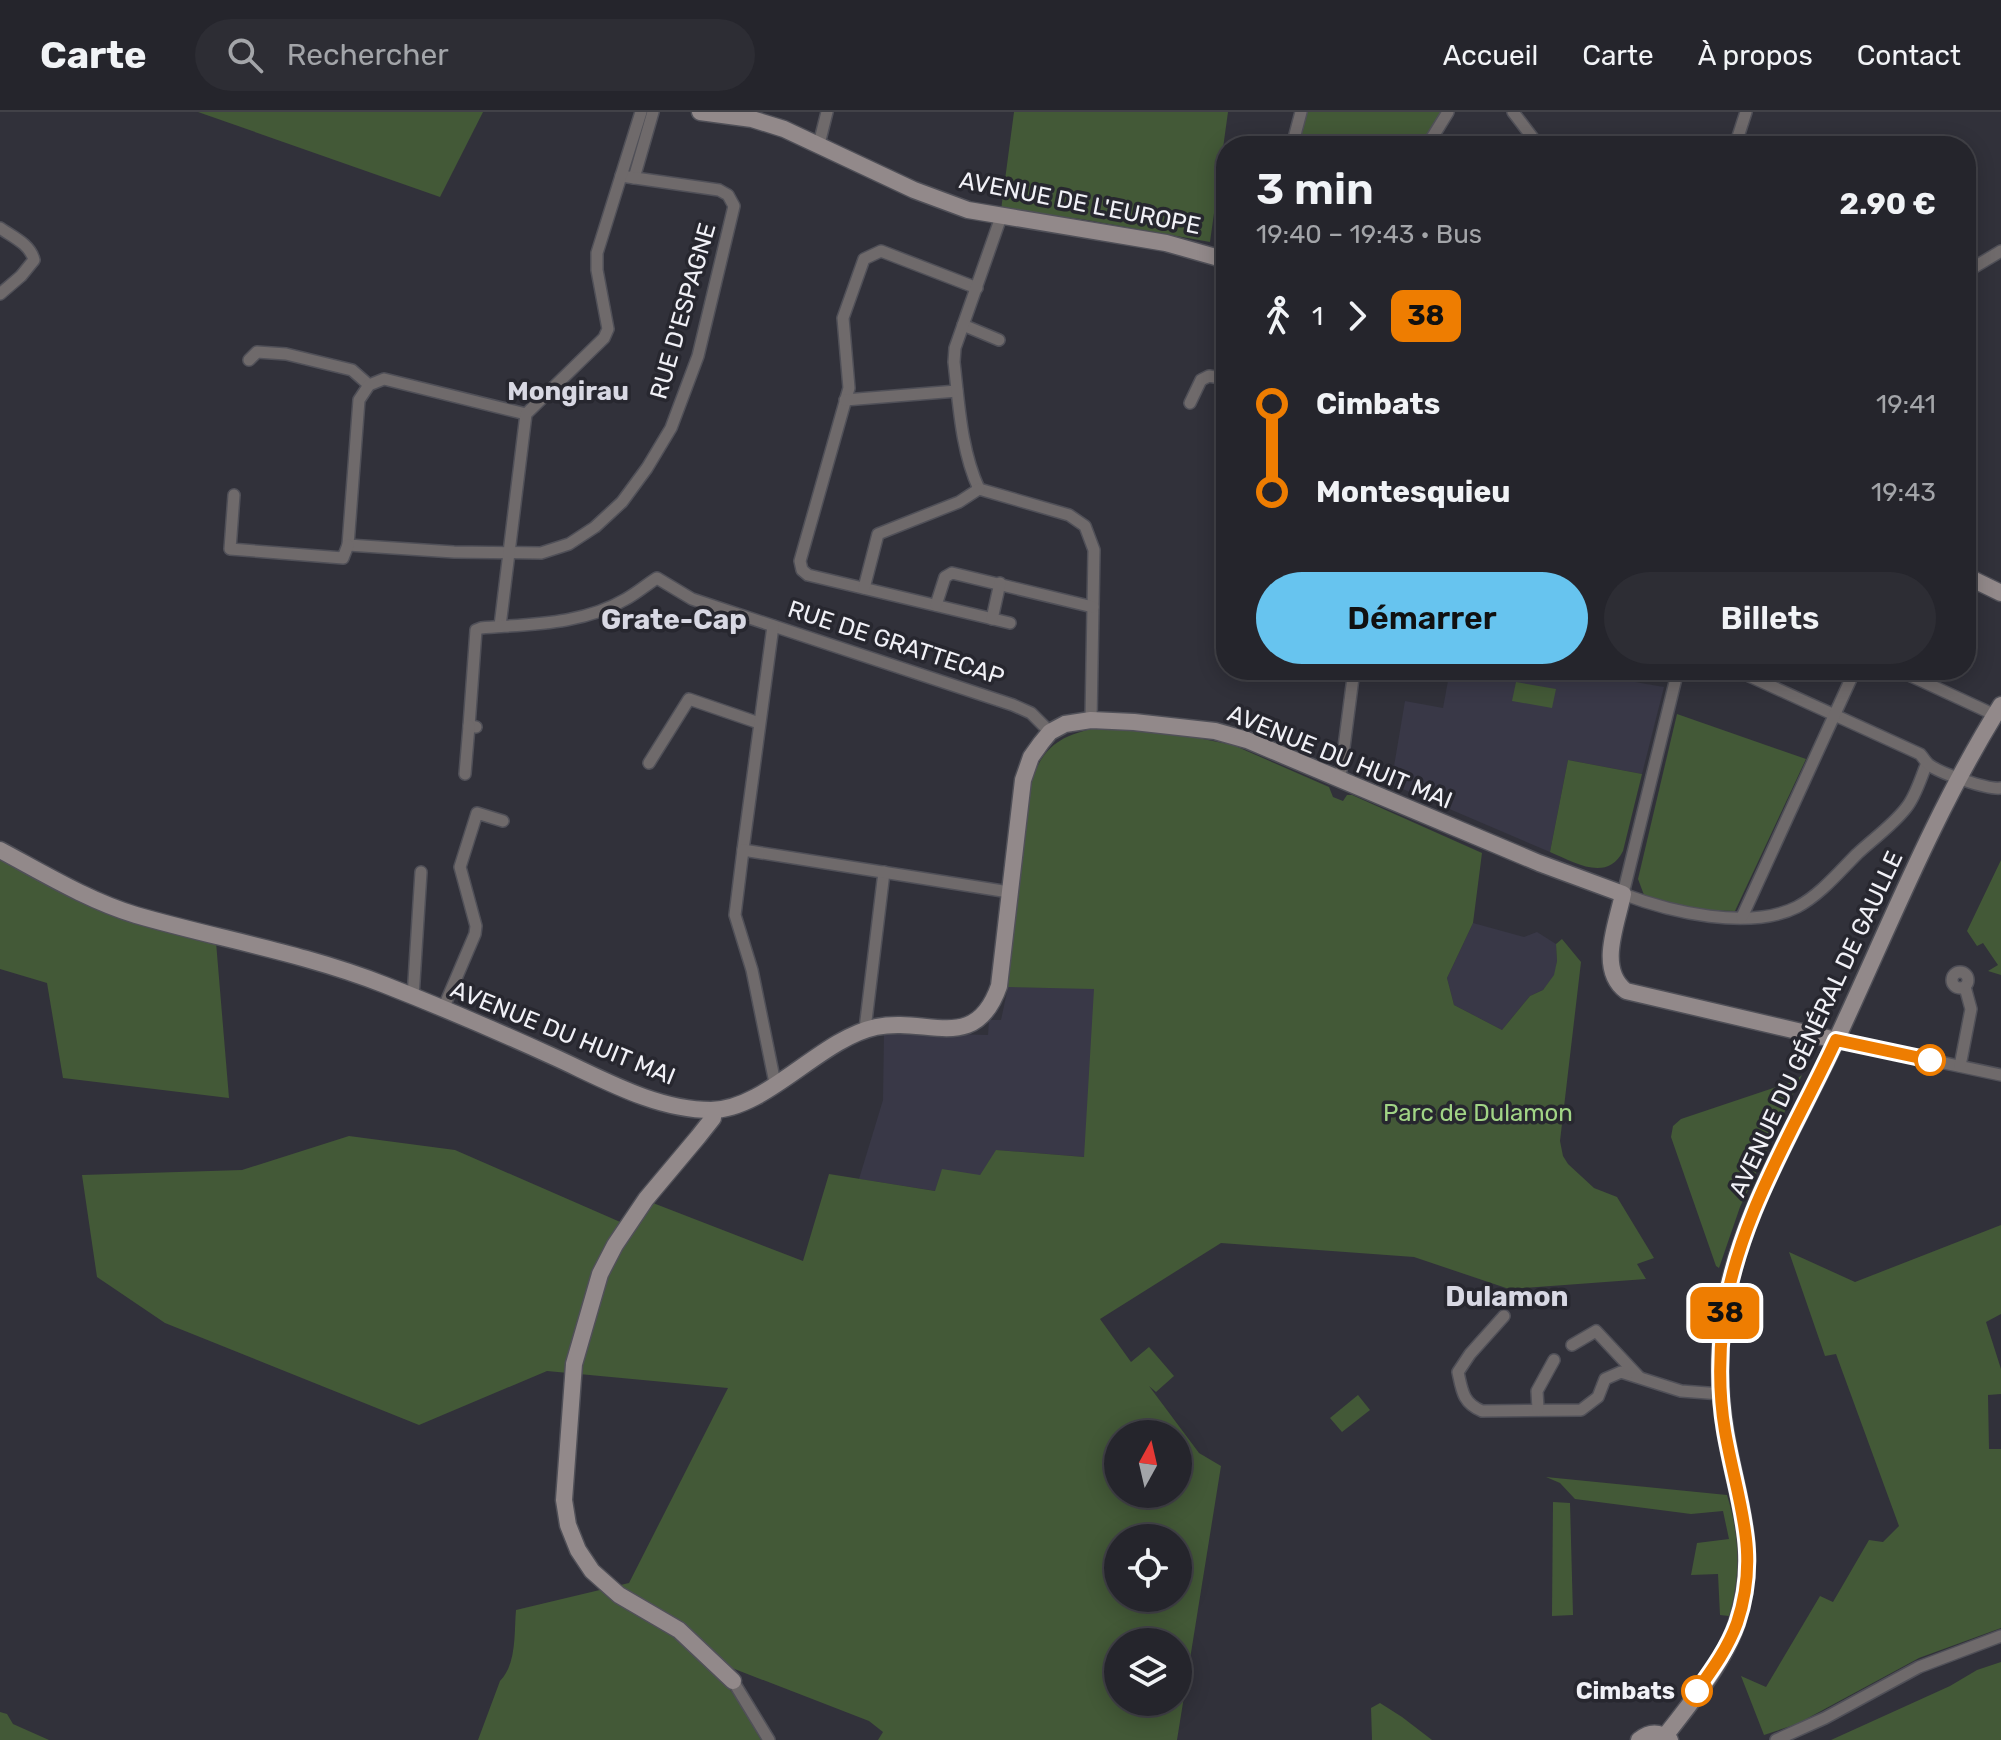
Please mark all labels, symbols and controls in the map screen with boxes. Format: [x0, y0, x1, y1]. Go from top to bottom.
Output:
search box [195, 19, 755, 91]
text: Carte [40, 32, 147, 78]
icon: search [223, 33, 267, 77]
text: Rechercher [287, 37, 449, 73]
text: Accueil [1443, 39, 1538, 72]
text: Carte [1582, 39, 1654, 72]
text: À propos [1698, 39, 1813, 72]
text: Contact [1857, 39, 1961, 72]
text: 3 min [1256, 163, 1374, 215]
street label: AVENUE DE L'EUROPE [957, 166, 1203, 240]
text: 2.90 € [1840, 186, 1936, 222]
text: 19:40 – 19:43 · Bus [1256, 219, 1482, 250]
street label: RUE D'ESPAGNE [644, 220, 722, 402]
icon: walk [1256, 294, 1300, 338]
icon: forward [1335, 294, 1379, 338]
text: 38 [1407, 299, 1445, 332]
text: 1 [1312, 301, 1323, 332]
district label: Mongirau [507, 376, 629, 407]
text: Cimbats [1316, 386, 1440, 422]
text: 19:41 [1876, 389, 1936, 420]
text: Montesquieu [1316, 474, 1511, 510]
text: 19:43 [1871, 477, 1936, 508]
button: Démarrer [1256, 572, 1588, 664]
button: Billets [1604, 572, 1936, 664]
street label: RUE DE GRATTECAP [784, 595, 1008, 691]
district label: Grate-Cap [601, 603, 747, 636]
street label: AVENUE DU HUIT MAI [1224, 699, 1456, 815]
street label: AVENUE DU GÉNÉRAL DE GAULLE [1723, 847, 1909, 1201]
street label: AVENUE DU HUIT MAI [447, 975, 679, 1091]
unlabelled marker [1915, 1045, 1945, 1075]
park label: Parc de Dulamon [1383, 1099, 1573, 1127]
district label: Dulamon [1445, 1280, 1569, 1313]
line badge: 38 [1689, 1287, 1761, 1339]
text: 38 [1706, 1296, 1744, 1329]
north arrow [1104, 1420, 1192, 1508]
map controls [1104, 1420, 1192, 1716]
button: locate [1104, 1524, 1192, 1612]
button: layers [1104, 1628, 1192, 1716]
marker: Cimbats [1682, 1676, 1712, 1706]
place label: Cimbats [1576, 1677, 1675, 1705]

